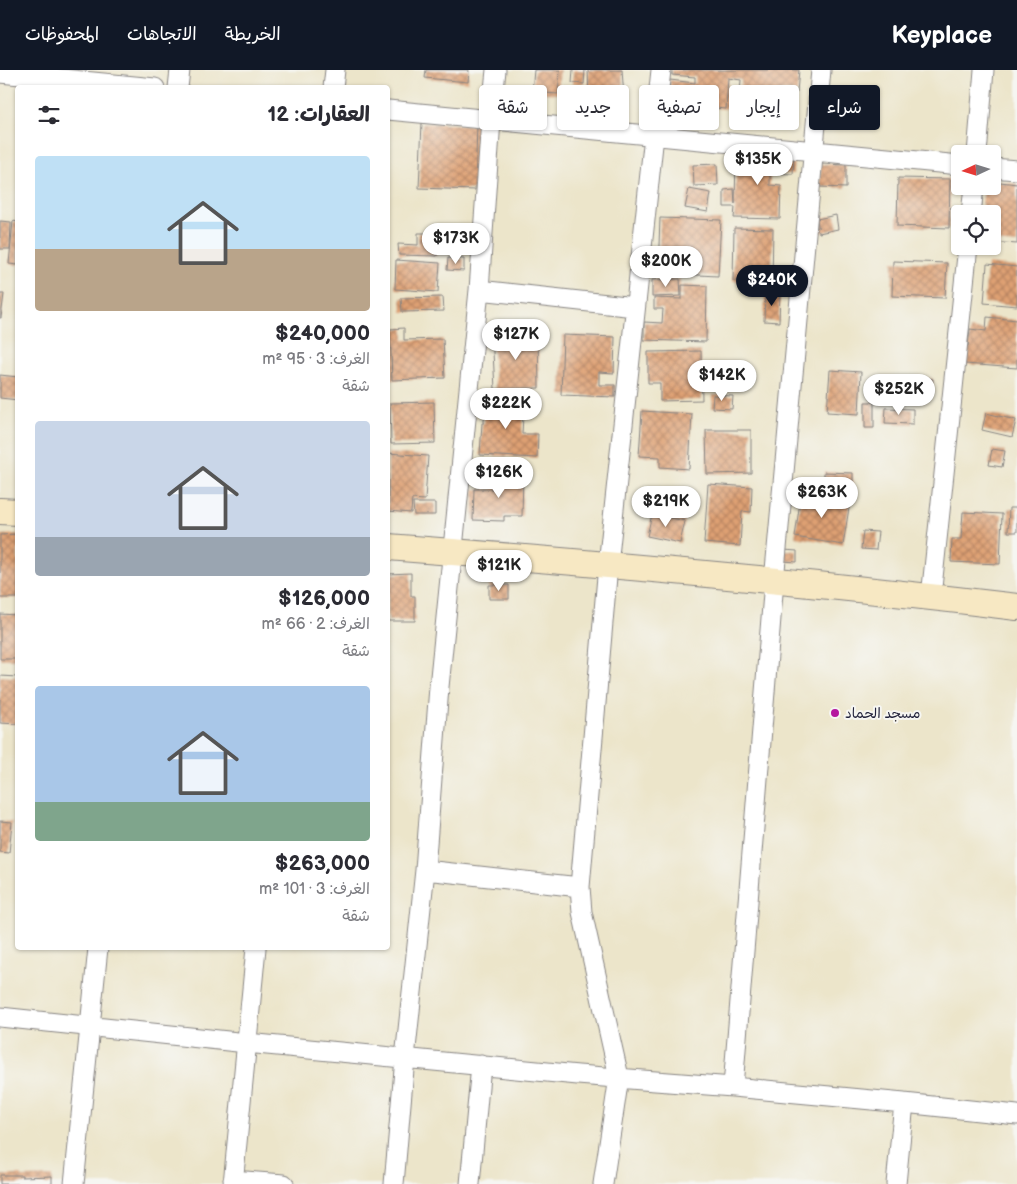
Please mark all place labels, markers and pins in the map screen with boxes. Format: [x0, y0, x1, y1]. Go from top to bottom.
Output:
pin: $135K [723, 144, 793, 186]
pin: $173K [421, 222, 491, 265]
pin: $200K [631, 246, 701, 288]
pin: $240K [737, 264, 807, 307]
pin: $127K [481, 318, 551, 361]
pin: $142K [687, 360, 757, 402]
pin: $252K [864, 374, 934, 416]
pin: $222K [471, 388, 541, 430]
pin: $126K [464, 456, 534, 499]
pin: $263K [787, 476, 857, 519]
pin: $219K [631, 486, 701, 528]
pin: $121K [464, 550, 534, 592]
place label: مسجد الحماد [845, 705, 920, 722]
marker: مسجد الحماد [829, 707, 841, 719]

